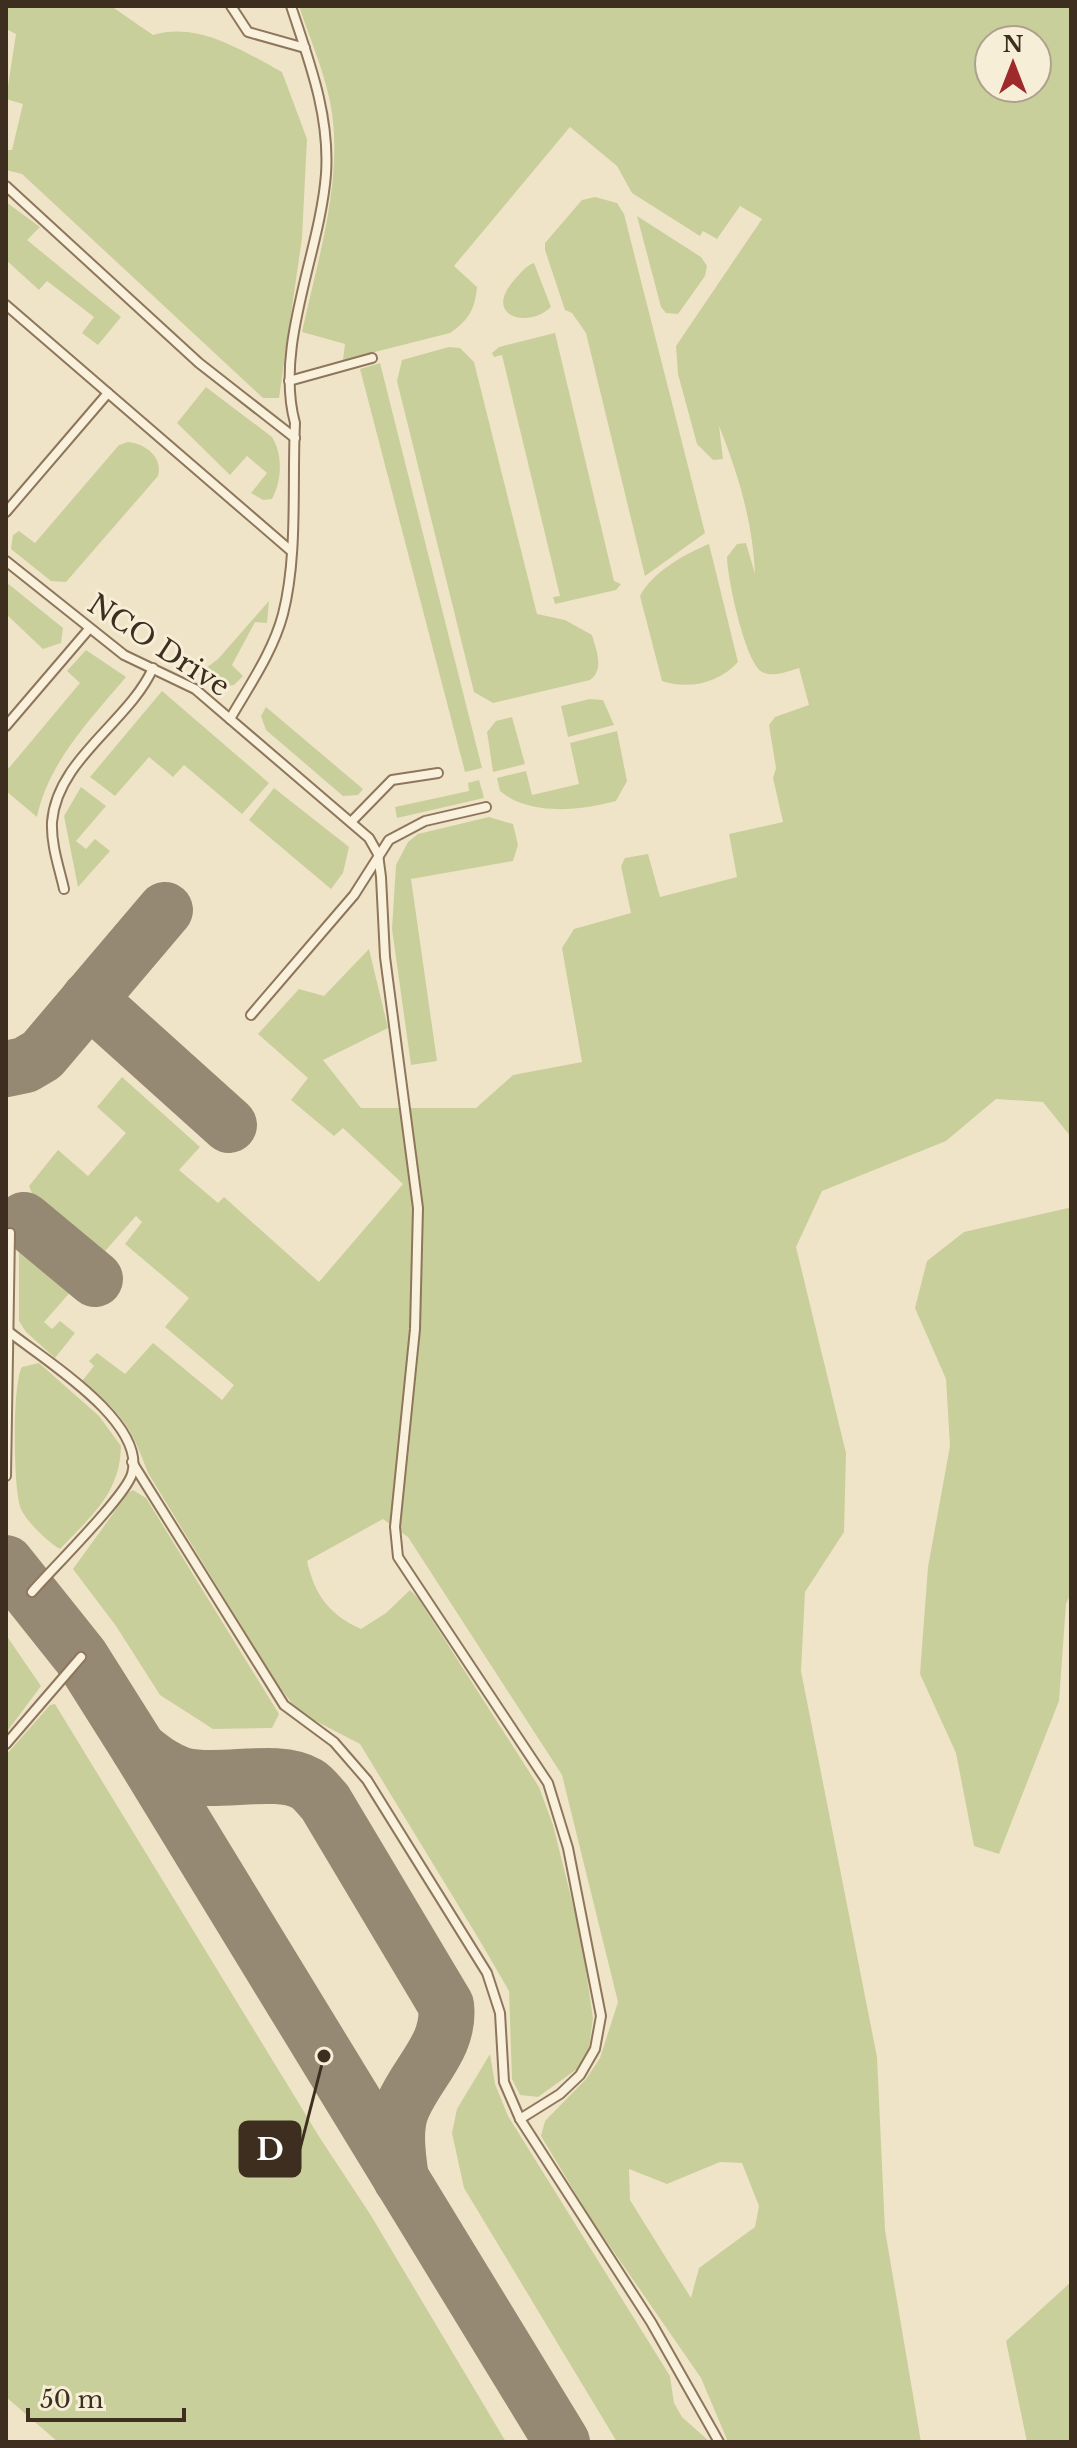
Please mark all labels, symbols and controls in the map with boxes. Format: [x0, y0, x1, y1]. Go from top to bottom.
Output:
north arrow [973, 24, 1053, 104]
text: N [1003, 31, 1024, 58]
street label: NCO Drive [81, 587, 236, 704]
callout: D [240, 2122, 300, 2176]
text: D [256, 2131, 284, 2168]
scale bar [28, 2372, 184, 2422]
text: 50 m [40, 2385, 104, 2414]

